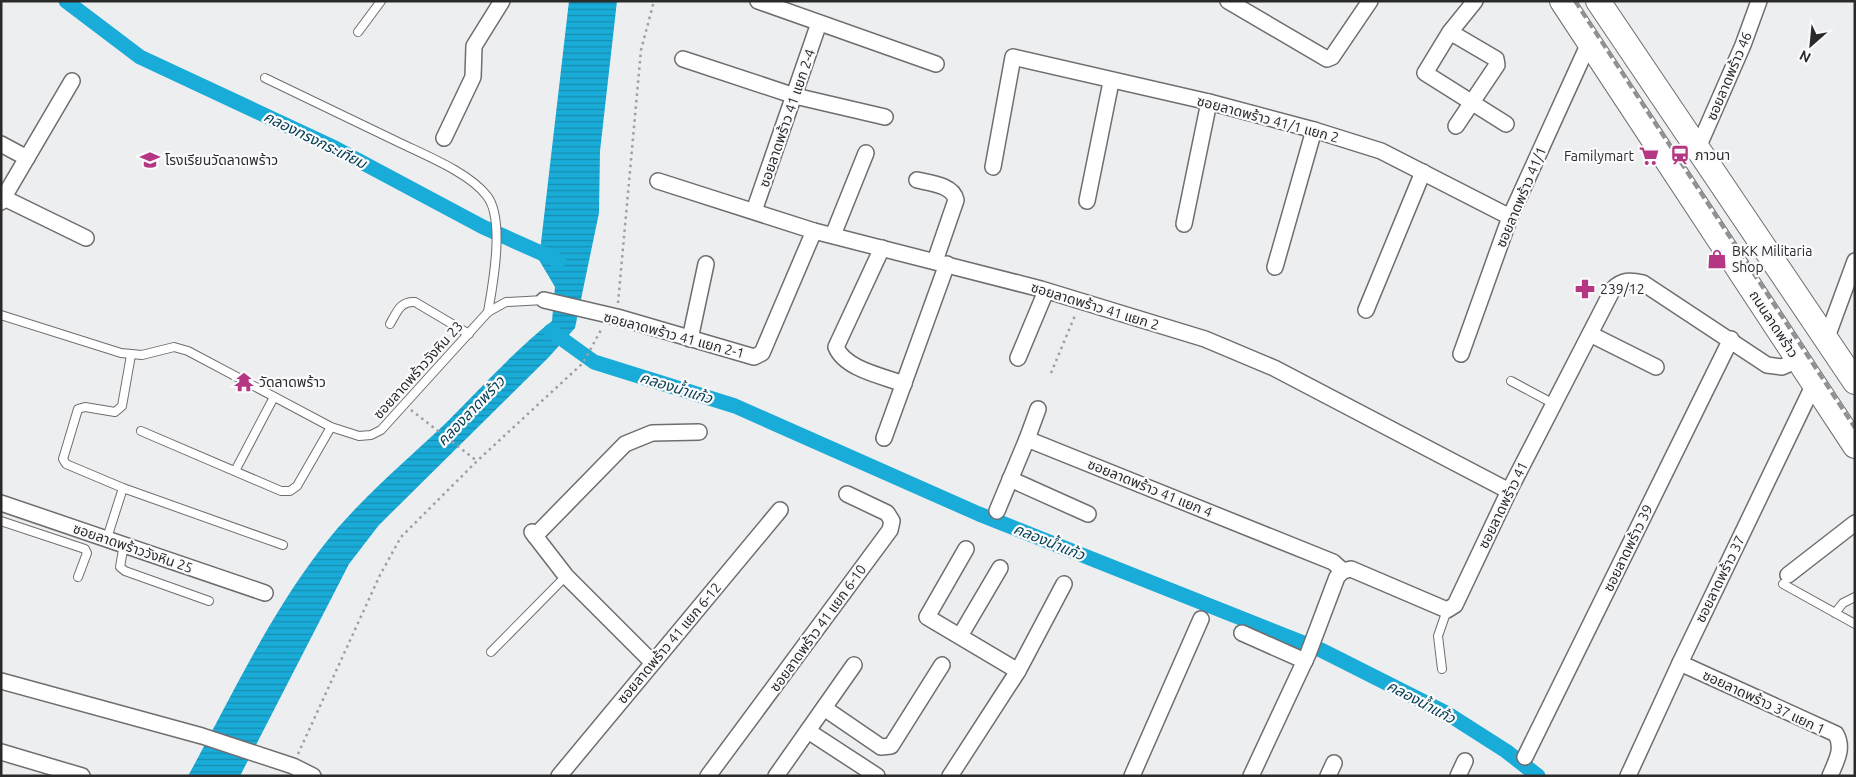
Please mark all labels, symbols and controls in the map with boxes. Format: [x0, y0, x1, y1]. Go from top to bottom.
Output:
north arrow [1786, 20, 1836, 70]
street label: ซอยลาดพร้าว 46 [1703, 29, 1755, 123]
street label: ซอยลาดพร้าว 41 แยก 2-4 [756, 47, 818, 189]
text: N [1797, 47, 1813, 66]
street label: ซอยลาดพร้าว 41/1 แยก 2 [1195, 92, 1341, 146]
water label: คลองทรงกระเทียม [261, 107, 371, 173]
street label: ซอยลาดพร้าว 41/1 [1493, 144, 1549, 250]
station icon: ภาวนา [1669, 144, 1691, 166]
supermarket icon: Familymart [1638, 145, 1660, 167]
place label: ภาวนา [1695, 147, 1730, 163]
place label: Familymart [1564, 148, 1634, 164]
school or university icon: โรงเรียนวัดลาดพร้าว [139, 149, 161, 171]
place label: โรงเรียนวัดลาดพร้าว [165, 152, 278, 168]
place label: BKK Militaria Shop [1732, 243, 1812, 275]
shop icon: BKK Militaria Shop [1706, 248, 1728, 270]
pharmacy icon: 239/12 [1574, 278, 1596, 300]
street label: ซอยลาดพร้าว 41 แยก 2 [1029, 279, 1161, 333]
place label: 239/12 [1600, 281, 1645, 297]
street label: ถนนลาดพร้าว [1746, 287, 1802, 361]
street label: ซอยลาดพร้าว 41 แยก 2-1 [602, 308, 746, 362]
street label: ซอยลาดพร้าววังหิน 23 [370, 318, 466, 422]
water label: คลองน้ำแก้ว [638, 367, 715, 407]
temple icon: วัดลาดพร้าว [233, 371, 255, 393]
water label: คลองลาดพร้าว [433, 372, 508, 449]
place label: วัดลาดพร้าว [259, 374, 326, 390]
street label: ซอยลาดพร้าว 41 แยก 4 [1085, 456, 1215, 520]
street label: ซอยลาดพร้าว 41 [1475, 459, 1531, 551]
street label: ซอยลาดพร้าว 39 [1600, 502, 1656, 594]
water label: คลองน้ำแก้ว [1011, 518, 1088, 564]
street label: ซอยลาดพร้าววังหิน 25 [71, 520, 195, 576]
street label: ซอยลาดพร้าว 37 [1692, 533, 1748, 625]
street label: ซอยลาดพร้าว 41 แยก 6-10 [767, 561, 869, 695]
street label: ซอยลาดพร้าว 41 แยก 6-12 [614, 579, 724, 707]
street label: ซอยลาดพร้าว 37 แยก 1 [1700, 667, 1828, 737]
water label: คลองน้ำแก้ว [1384, 675, 1460, 727]

